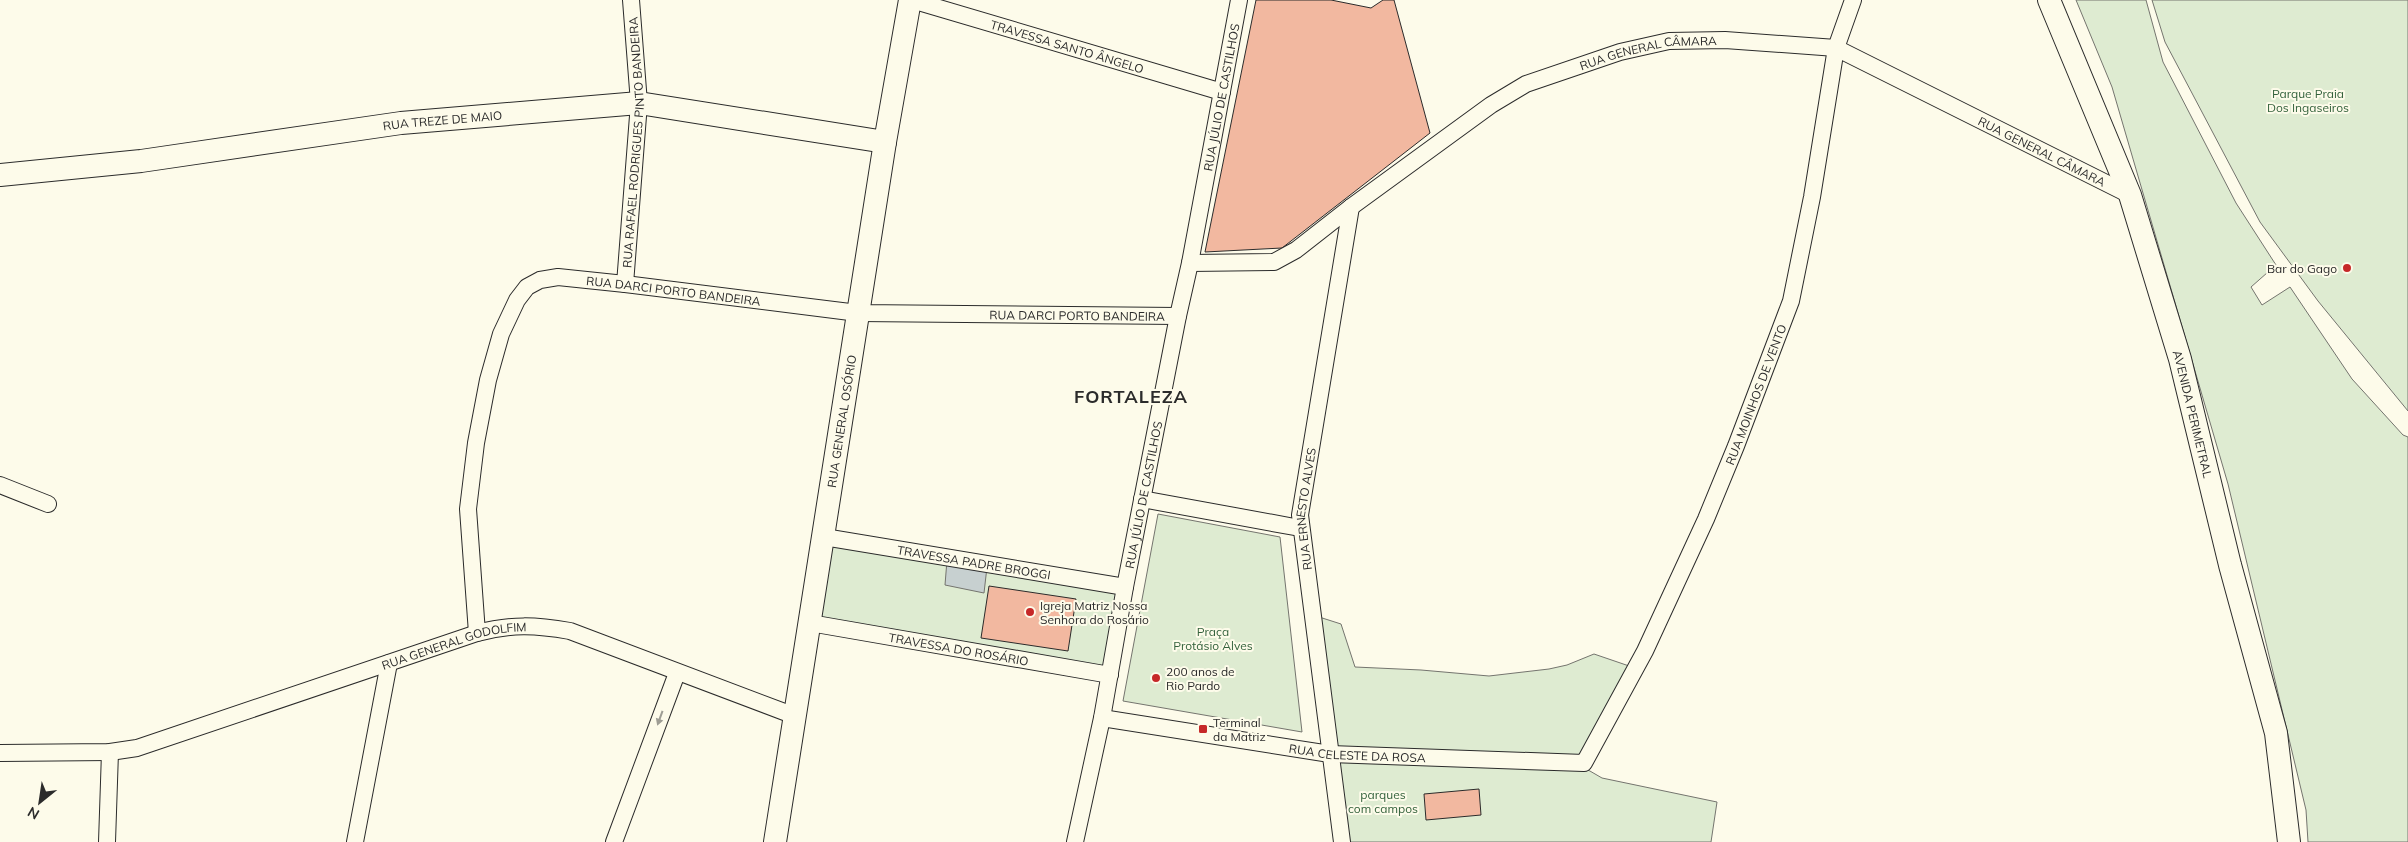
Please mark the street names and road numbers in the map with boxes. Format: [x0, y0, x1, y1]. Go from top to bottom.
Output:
street label: RUA RAFAEL RODRIGUES PINTO BANDEIRA [619, 16, 647, 268]
street label: TRAVESSA SANTO ÂNGELO [989, 16, 1146, 76]
street label: RUA JÚLIO DE CASTILHOS [1200, 22, 1242, 172]
street label: RUA GENERAL CÂMARA [1577, 33, 1717, 73]
street label: RUA TREZE DE MAIO [382, 107, 503, 133]
street label: RUA GENERAL CÂMARA [1976, 113, 2108, 189]
street label: RUA DARCI PORTO BANDEIRA [586, 272, 762, 308]
street label: RUA DARCI PORTO BANDEIRA [989, 307, 1165, 323]
street label: RUA MOINHOS DE VENTO [1722, 322, 1789, 467]
street label: AVENIDA PERIMETRAL [2170, 348, 2216, 480]
street label: RUA GENERAL OSÓRIO [823, 354, 859, 489]
street label: RUA JÚLIO DE CASTILHOS [1121, 420, 1165, 570]
street label: RUA ERNESTO ALVES [1292, 447, 1319, 571]
street label: TRAVESSA PADRE BROGGI [896, 542, 1052, 582]
street label: RUA GENERAL GODOLFIM [379, 619, 527, 672]
street label: TRAVESSA DO ROSÁRIO [888, 629, 1030, 668]
street label: RUA CELESTE DA ROSA [1288, 740, 1426, 765]

